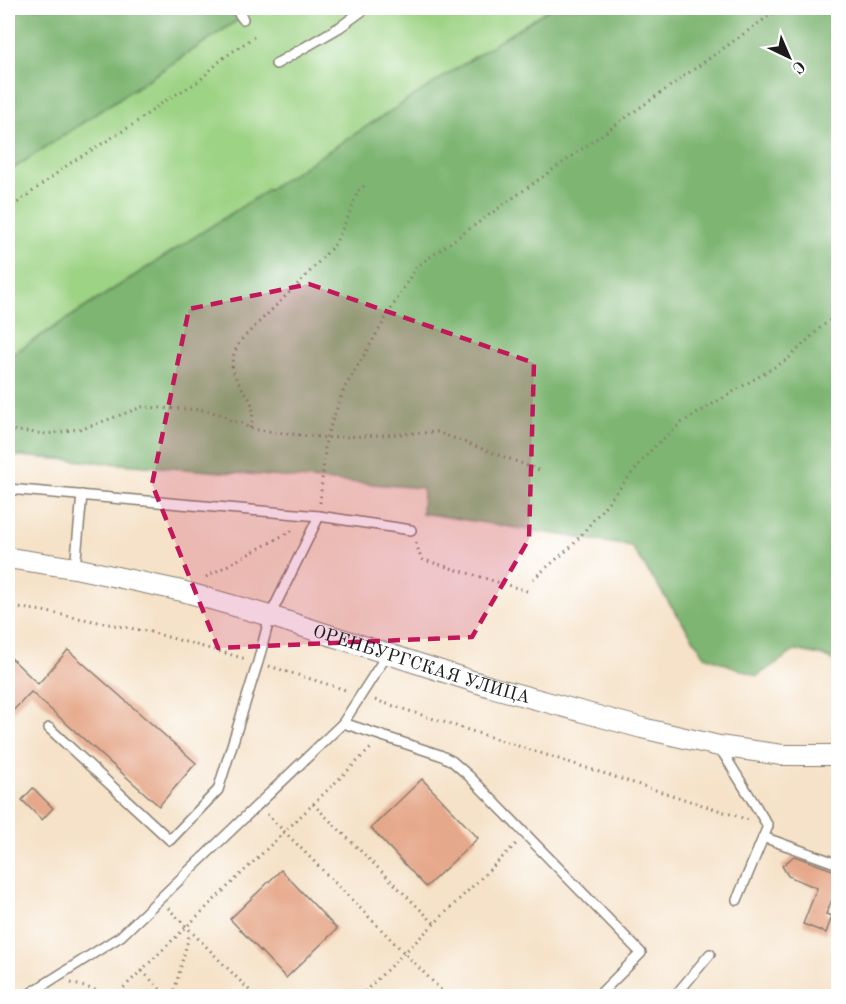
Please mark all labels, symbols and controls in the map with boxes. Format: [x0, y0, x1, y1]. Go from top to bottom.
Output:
north arrow [759, 27, 819, 87]
text: С [789, 57, 807, 76]
street label: ОРЕНБУРГСКАЯ УЛИЦА [311, 622, 533, 707]

